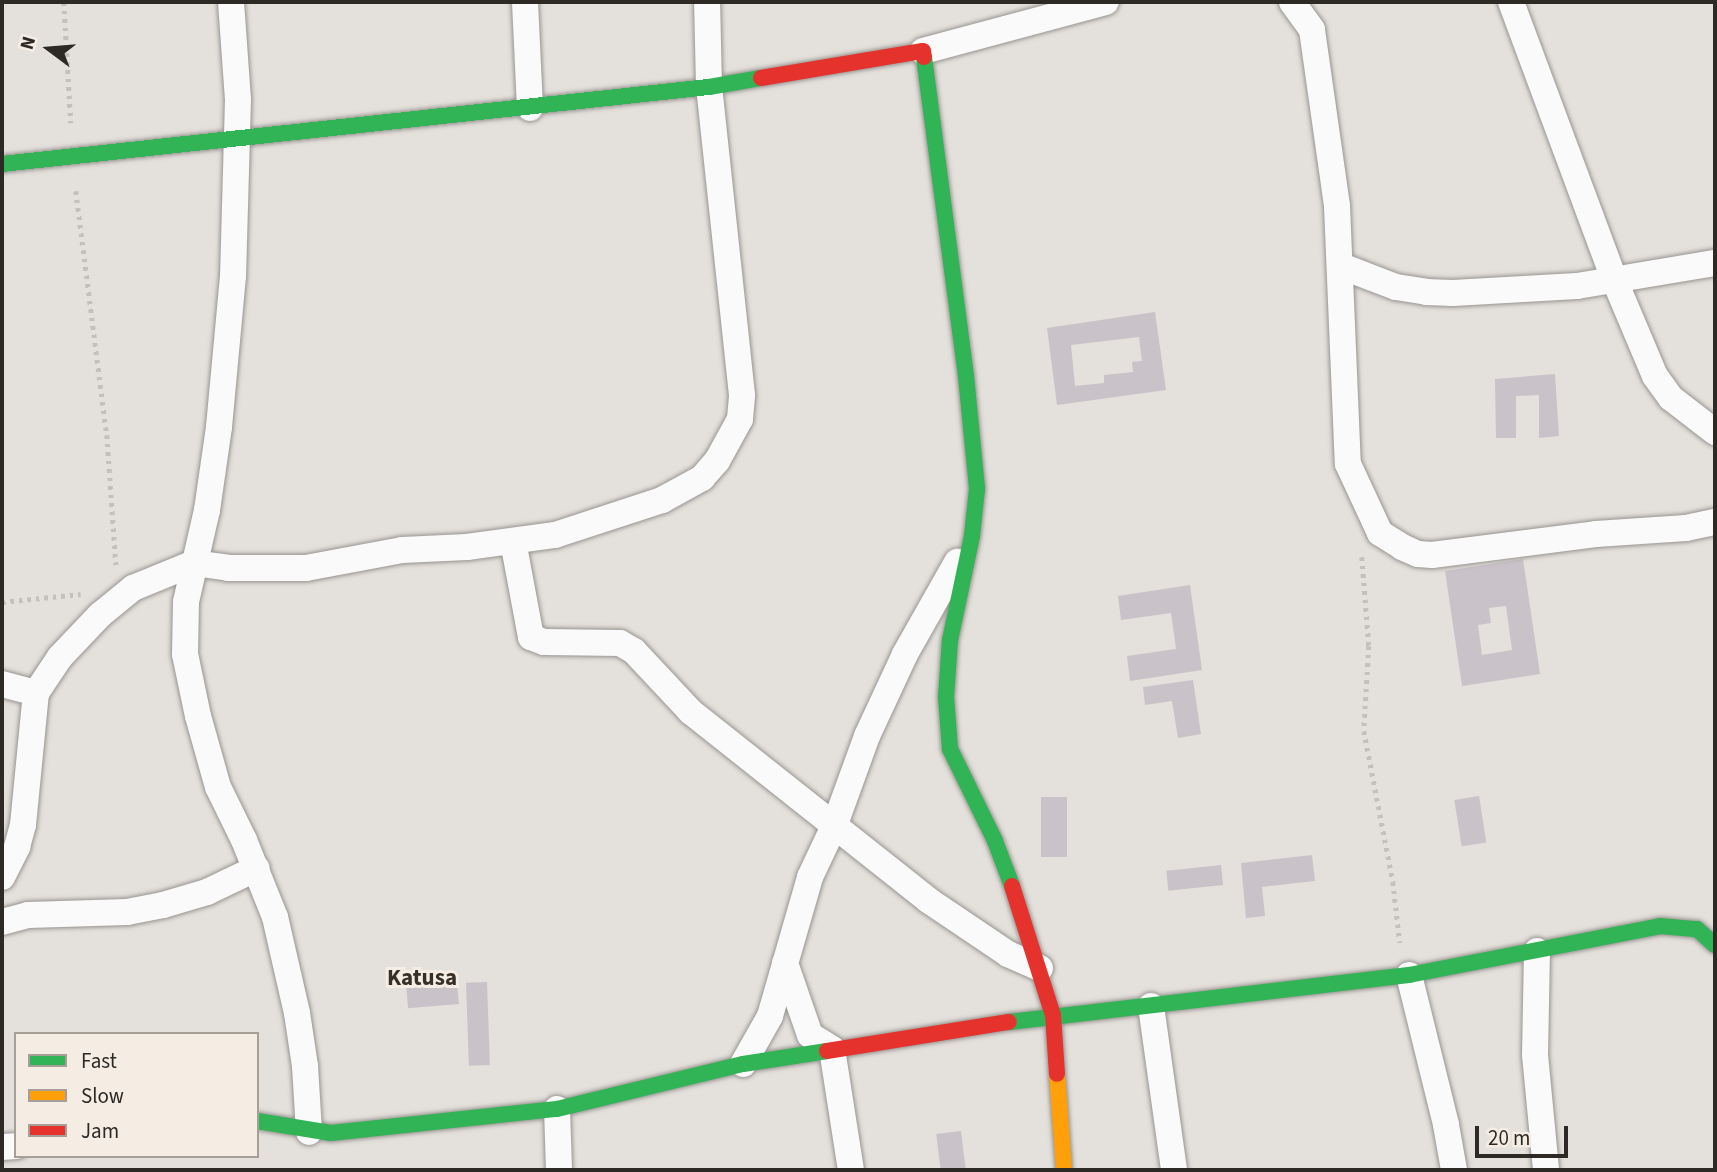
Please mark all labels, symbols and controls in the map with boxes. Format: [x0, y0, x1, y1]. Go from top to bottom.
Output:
north arrow [14, 14, 84, 84]
text: N [14, 33, 43, 53]
district label: Katusa [387, 964, 457, 992]
legend [14, 1032, 259, 1158]
text: Fast [81, 1046, 117, 1076]
text: Slow [81, 1081, 124, 1111]
scale bar [1479, 1112, 1572, 1156]
text: Jam [81, 1116, 119, 1146]
text: 20 m [1488, 1123, 1530, 1153]

